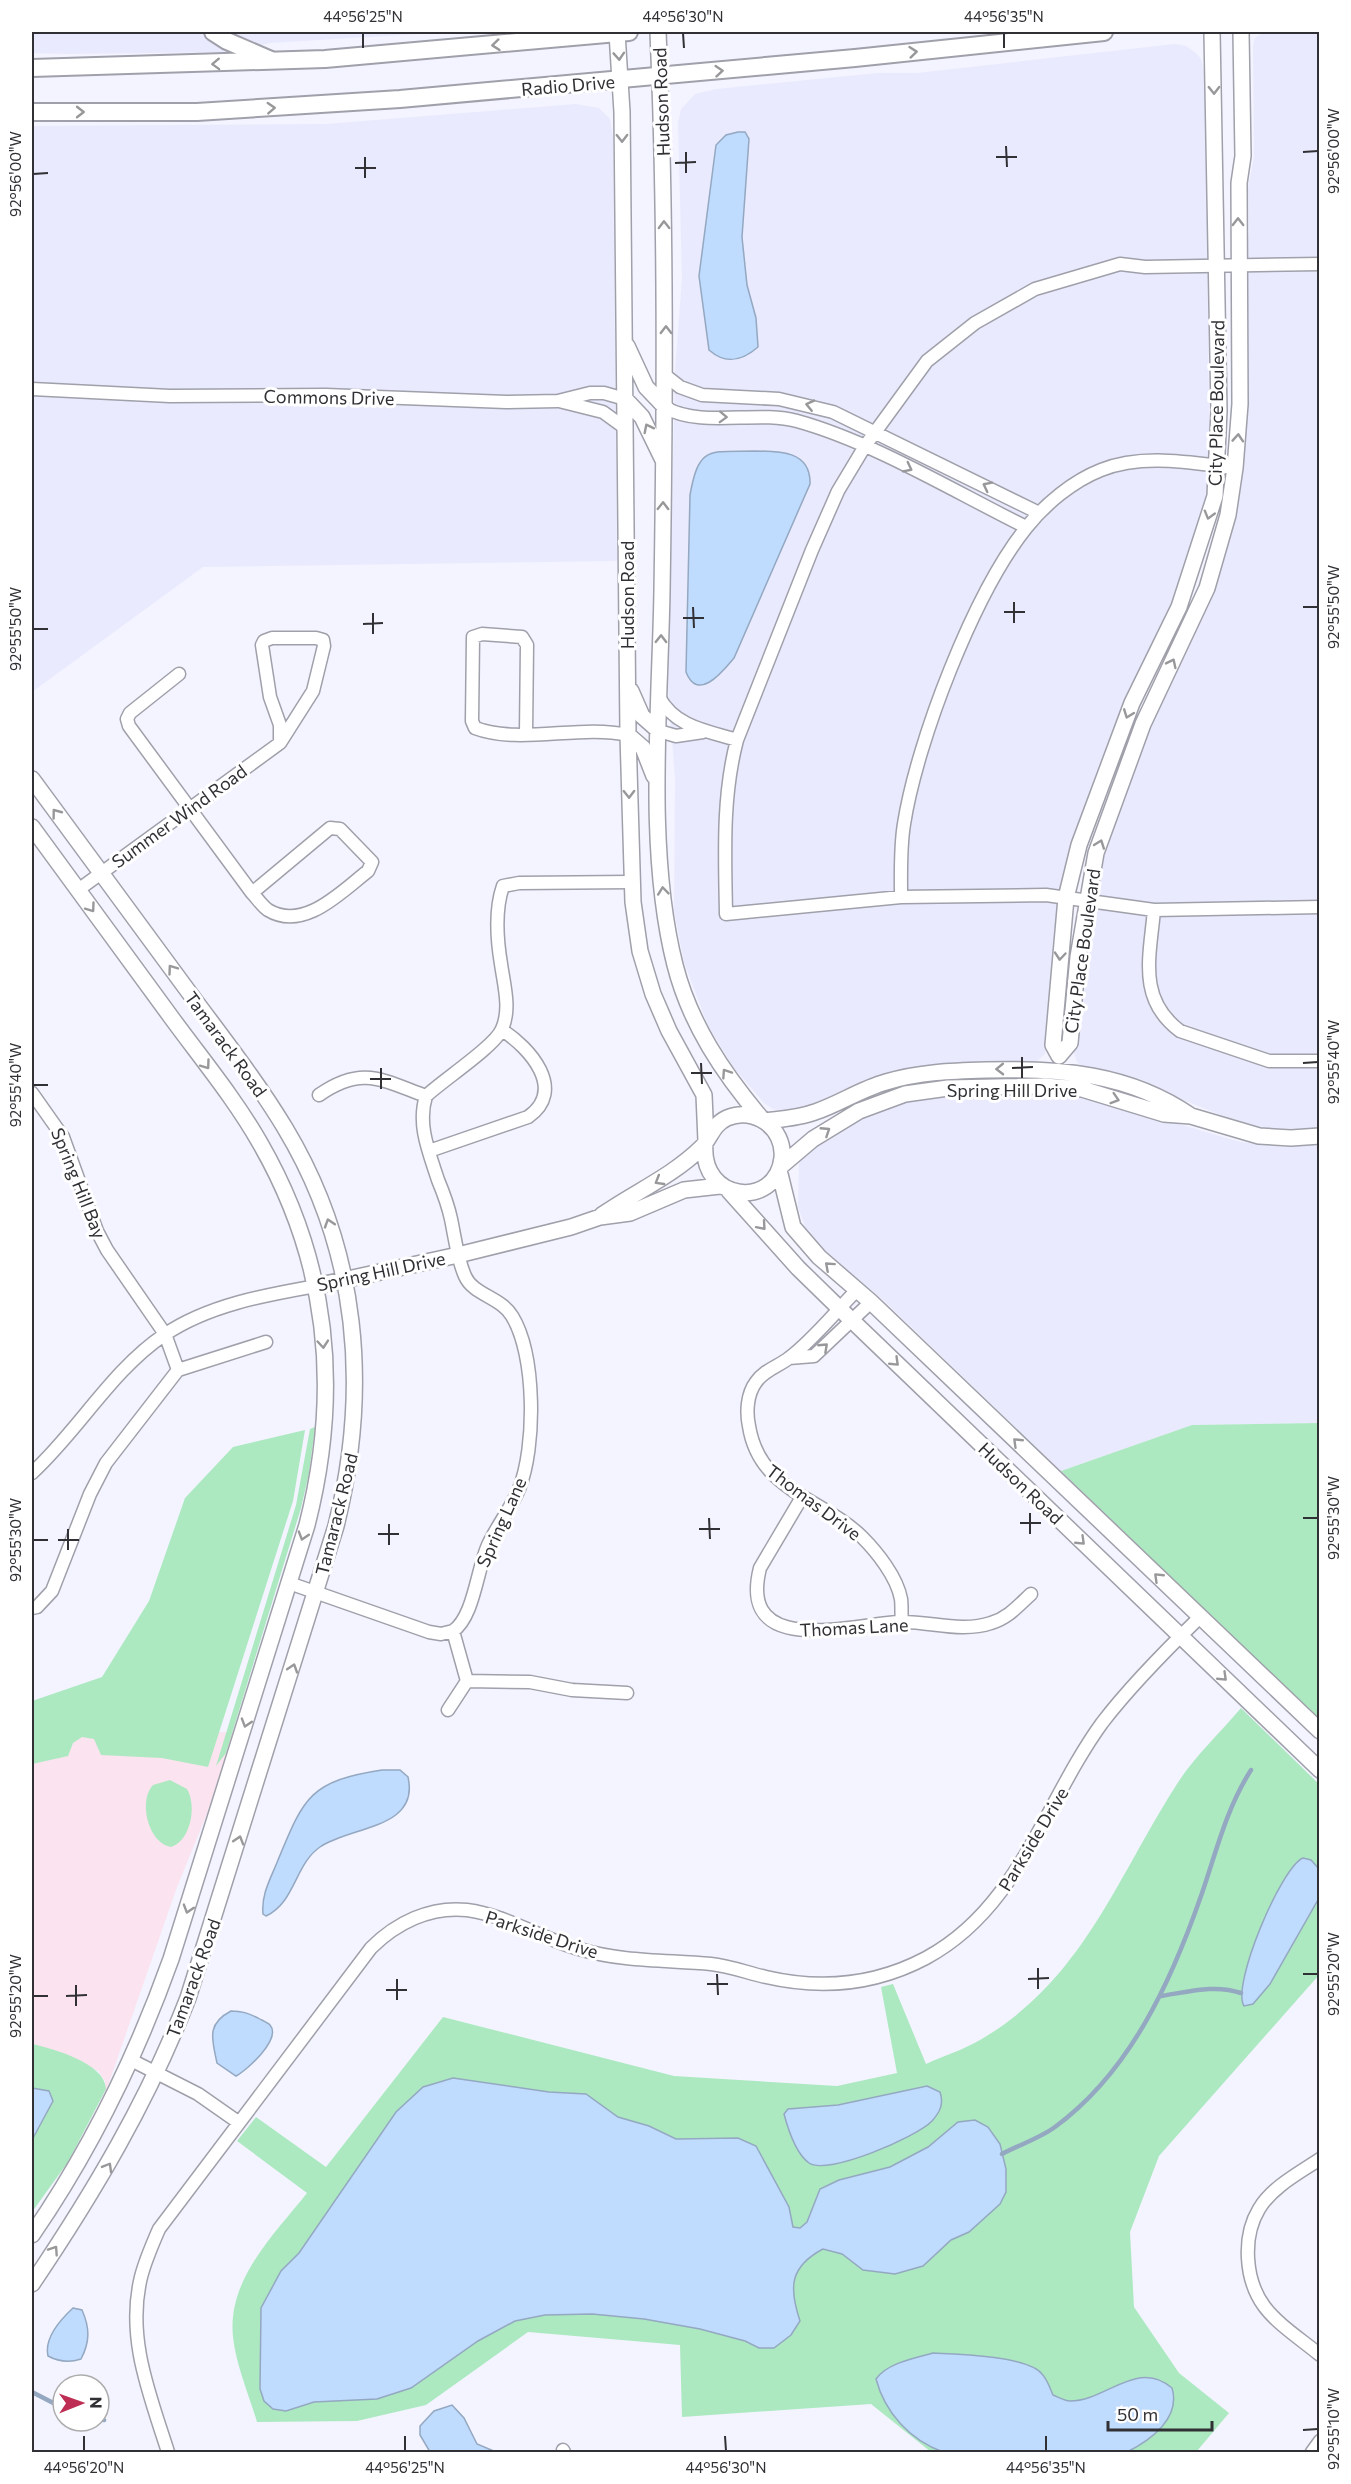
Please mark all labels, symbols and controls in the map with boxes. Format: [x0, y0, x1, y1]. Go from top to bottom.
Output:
text: 44°56'25"N [323, 7, 403, 25]
text: 44°56'30"N [642, 7, 724, 25]
text: 44°56'35"N [964, 7, 1044, 25]
one-way arrow [492, 38, 501, 51]
street label: Hudson Road [648, 47, 674, 157]
one-way arrow [908, 47, 917, 59]
one-way arrow [612, 52, 625, 61]
one-way arrow [212, 58, 221, 71]
one-way arrow [714, 65, 723, 78]
street label: Radio Drive [520, 70, 616, 100]
one-way arrow [1207, 85, 1220, 94]
one-way arrow [266, 101, 275, 114]
one-way arrow [75, 106, 84, 118]
text: 92°56'00"W [1324, 108, 1342, 194]
text: 92°56'00"W [6, 131, 24, 217]
one-way arrow [616, 134, 628, 143]
one-way arrow [1232, 217, 1244, 226]
one-way arrow [658, 221, 670, 230]
street label: City Place Boulevard [1204, 320, 1228, 486]
one-way arrow [660, 326, 672, 335]
street label: Commons Drive [263, 385, 395, 409]
one-way arrow [805, 400, 815, 413]
one-way arrow [718, 411, 727, 423]
one-way arrow [644, 424, 655, 435]
one-way arrow [1231, 433, 1244, 442]
one-way arrow [901, 461, 912, 472]
one-way arrow [982, 482, 993, 494]
one-way arrow [657, 502, 670, 511]
one-way arrow [1204, 510, 1217, 520]
street label: Hudson Road [616, 541, 638, 649]
text: 92°55'50"W [1324, 565, 1342, 649]
text: 92°55'50"W [6, 587, 24, 671]
one-way arrow [654, 634, 667, 643]
one-way arrow [1164, 658, 1176, 669]
one-way arrow [1122, 708, 1135, 719]
street label: Summer Wind Road [107, 760, 251, 872]
one-way arrow [623, 789, 635, 798]
one-way arrow [52, 808, 63, 819]
one-way arrow [1092, 839, 1105, 850]
street label: City Place Boulevard [1060, 867, 1104, 1035]
one-way arrow [657, 887, 670, 896]
one-way arrow [84, 901, 95, 912]
one-way arrow [1054, 951, 1067, 960]
one-way arrow [168, 965, 179, 976]
street label: Tamarack Road [180, 987, 272, 1101]
text: 92°55'40"W [1324, 1020, 1342, 1104]
text: 92°55'40"W [6, 1043, 24, 1127]
one-way arrow [199, 1059, 210, 1070]
one-way arrow [995, 1063, 1004, 1076]
one-way arrow [722, 1069, 733, 1080]
street label: Spring Hill Drive [947, 1079, 1077, 1101]
one-way arrow [1109, 1092, 1120, 1104]
street label: Spring Hill Bay [47, 1124, 111, 1242]
one-way arrow [819, 1127, 830, 1138]
one-way arrow [655, 1174, 665, 1185]
one-way arrow [323, 1218, 336, 1229]
one-way arrow [754, 1220, 765, 1231]
street label: Spring Hill Drive [315, 1247, 447, 1295]
one-way arrow [825, 1262, 835, 1273]
one-way arrow [317, 1339, 330, 1348]
one-way arrow [816, 1343, 827, 1354]
one-way arrow [889, 1355, 899, 1366]
street label: Hudson Road [974, 1437, 1068, 1529]
one-way arrow [1014, 1438, 1024, 1449]
street label: Tamarack Road [310, 1451, 362, 1577]
street label: Thomas Drive [762, 1459, 866, 1545]
street label: Spring Lane [471, 1474, 531, 1570]
text: 92°55'30"W [1324, 1476, 1342, 1560]
text: 92°55'30"W [6, 1498, 24, 1582]
one-way arrow [298, 1530, 310, 1541]
one-way arrow [1074, 1533, 1085, 1544]
one-way arrow [1154, 1573, 1165, 1584]
street label: Thomas Lane [799, 1613, 909, 1641]
one-way arrow [285, 1663, 298, 1674]
one-way arrow [1217, 1670, 1227, 1681]
one-way arrow [241, 1717, 253, 1728]
street label: Parkside Drive [993, 1783, 1073, 1895]
one-way arrow [232, 1835, 244, 1846]
one-way arrow [182, 1903, 195, 1913]
street label: Parkside Drive [483, 1905, 601, 1963]
street label: Tamarack Road [161, 1915, 225, 2041]
text: 92°55'20"W [1324, 1932, 1342, 2016]
text: 92°55'20"W [6, 1954, 24, 2038]
one-way arrow [101, 2163, 112, 2173]
one-way arrow [47, 2246, 58, 2257]
north arrow [51, 2373, 111, 2433]
text: 92°55'10"W [1324, 2388, 1342, 2470]
scale bar [1108, 2394, 1212, 2432]
text: N [87, 2397, 106, 2409]
text: 50 m [1117, 2403, 1158, 2425]
text: 44°56'20"N [44, 2458, 124, 2476]
text: 44°56'25"N [365, 2458, 445, 2476]
text: 44°56'30"N [685, 2458, 767, 2476]
text: 44°56'35"N [1006, 2458, 1086, 2476]

